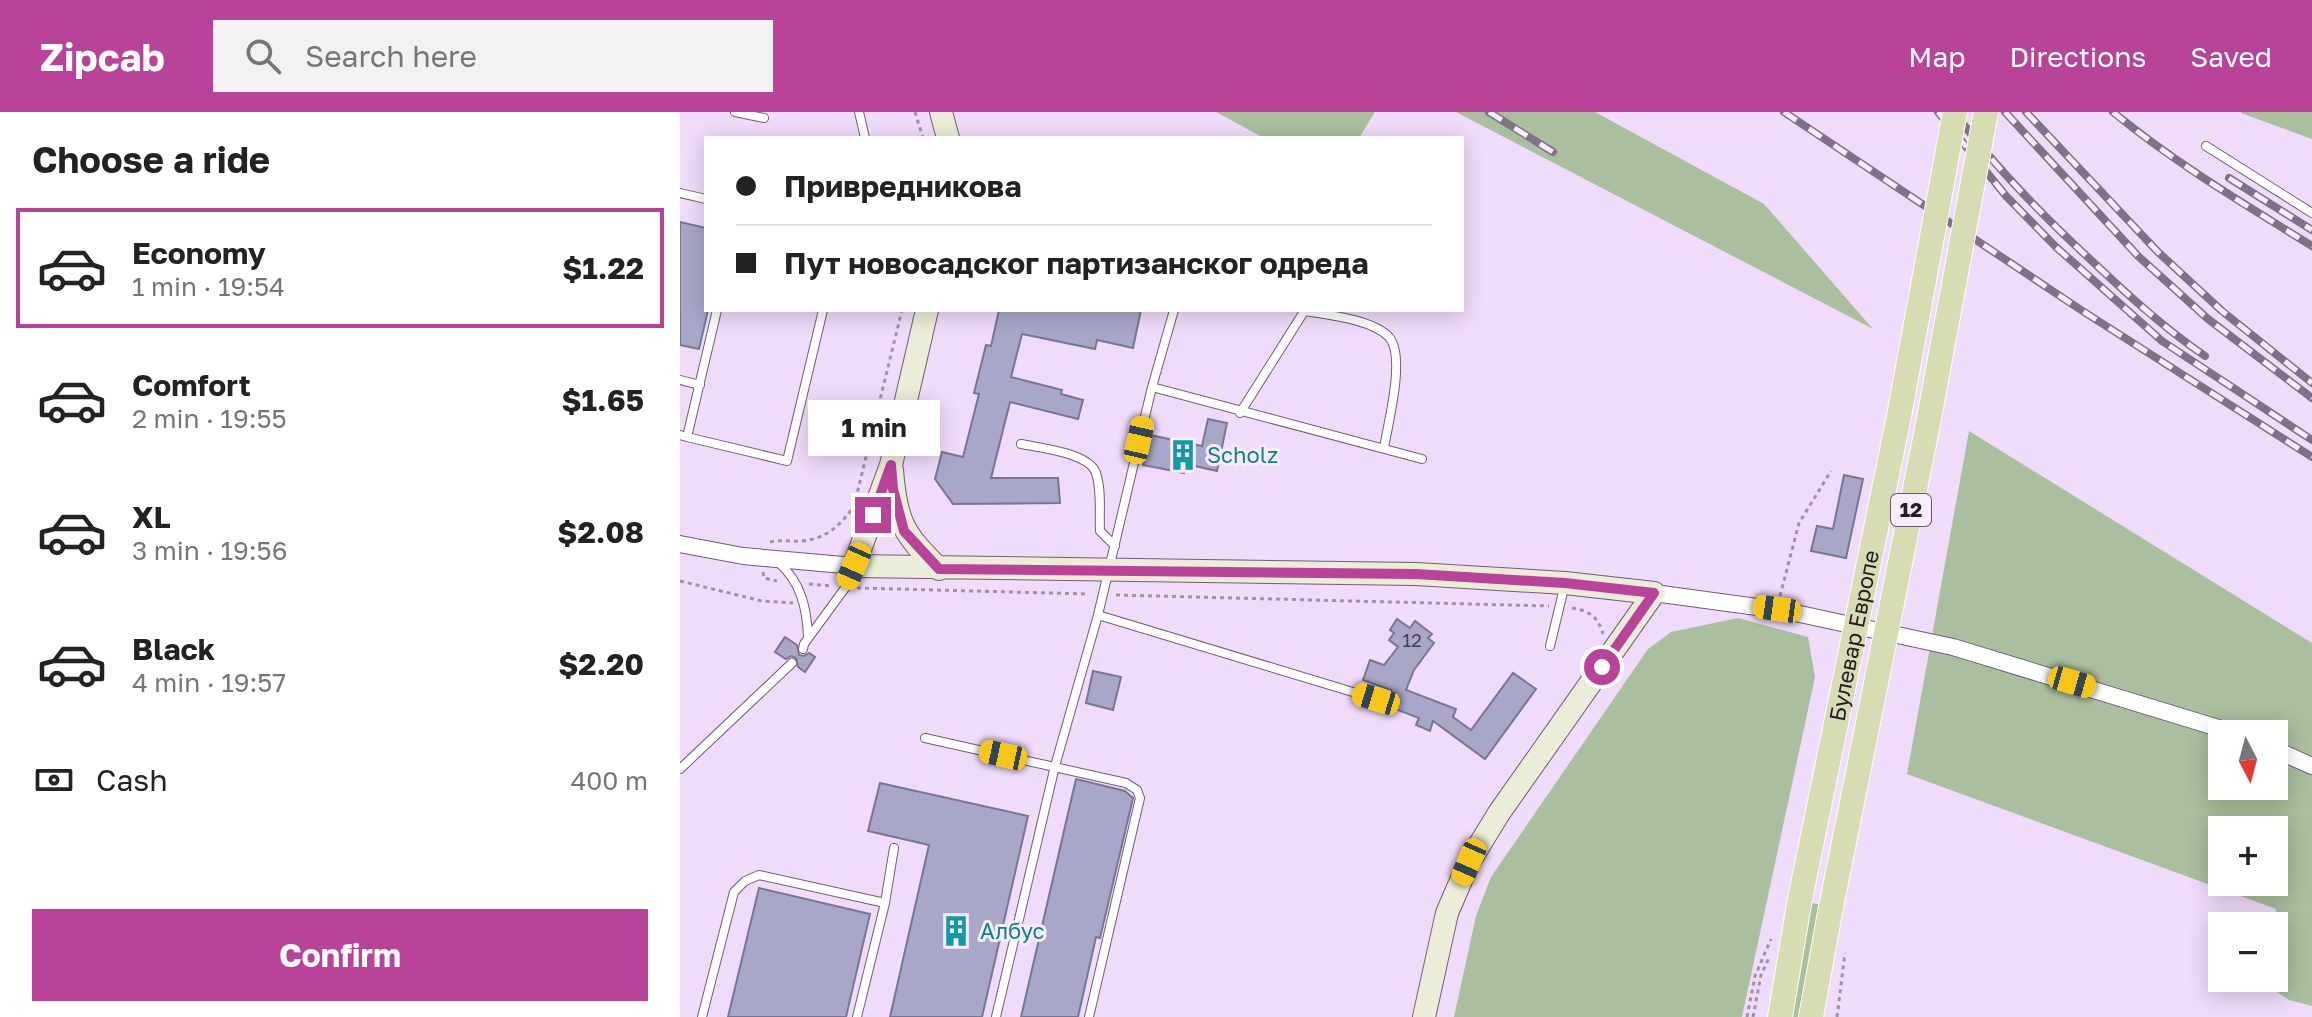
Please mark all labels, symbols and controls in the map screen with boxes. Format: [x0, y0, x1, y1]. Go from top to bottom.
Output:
search box [213, 20, 773, 92]
text: Zipcab [40, 34, 165, 79]
icon: search [241, 34, 285, 78]
text: Search here [305, 38, 477, 74]
text: Map [1908, 40, 1965, 73]
text: Directions [2009, 40, 2146, 73]
text: Saved [2190, 40, 2272, 73]
text: Choose a ride [32, 138, 270, 181]
text: Привредникова [784, 168, 1022, 204]
icon: car [36, 232, 108, 304]
text: Economy [132, 235, 266, 271]
text: Пут новосадског партизанског одреда [784, 245, 1369, 281]
text: $1.22 [562, 250, 644, 286]
text: 1 min · 19:54 [132, 271, 285, 302]
icon: car [36, 364, 108, 436]
text: Comfort [132, 367, 251, 403]
text: $1.65 [562, 382, 644, 418]
callout: 1 min [807, 399, 939, 455]
text: 2 min · 19:55 [132, 403, 287, 434]
text: 1 min [841, 412, 907, 443]
car [1122, 414, 1156, 466]
building icon: Scholz [1166, 438, 1200, 472]
place label: Scholz [1207, 441, 1278, 468]
road number: 12 [1891, 494, 1931, 526]
icon: car [36, 496, 108, 568]
route end [855, 497, 891, 533]
text: XL [132, 499, 171, 535]
text: $2.08 [557, 514, 644, 550]
text: 3 min · 19:56 [132, 535, 287, 566]
car [833, 539, 875, 593]
street label: Булевар Европе [1823, 548, 1884, 723]
car [1752, 594, 1802, 624]
icon: car [36, 628, 108, 700]
house number: 12 [1402, 629, 1422, 651]
text: Black [132, 631, 215, 667]
text: $2.20 [558, 646, 644, 682]
route start [1584, 649, 1620, 685]
car [2046, 664, 2098, 700]
text: 4 min · 19:57 [132, 667, 286, 698]
car [1350, 681, 1402, 717]
north arrow [2208, 720, 2288, 800]
map controls [2208, 720, 2288, 992]
car [977, 738, 1029, 772]
icon: cash [32, 758, 76, 802]
text: Cash [96, 762, 168, 798]
text: 400 m [570, 765, 648, 796]
button: + [2208, 816, 2288, 896]
car [1448, 835, 1490, 889]
button: Confirm [32, 909, 648, 1001]
button: − [2208, 912, 2288, 992]
building icon: Албус [939, 914, 973, 948]
place label: Албус [980, 917, 1045, 944]

